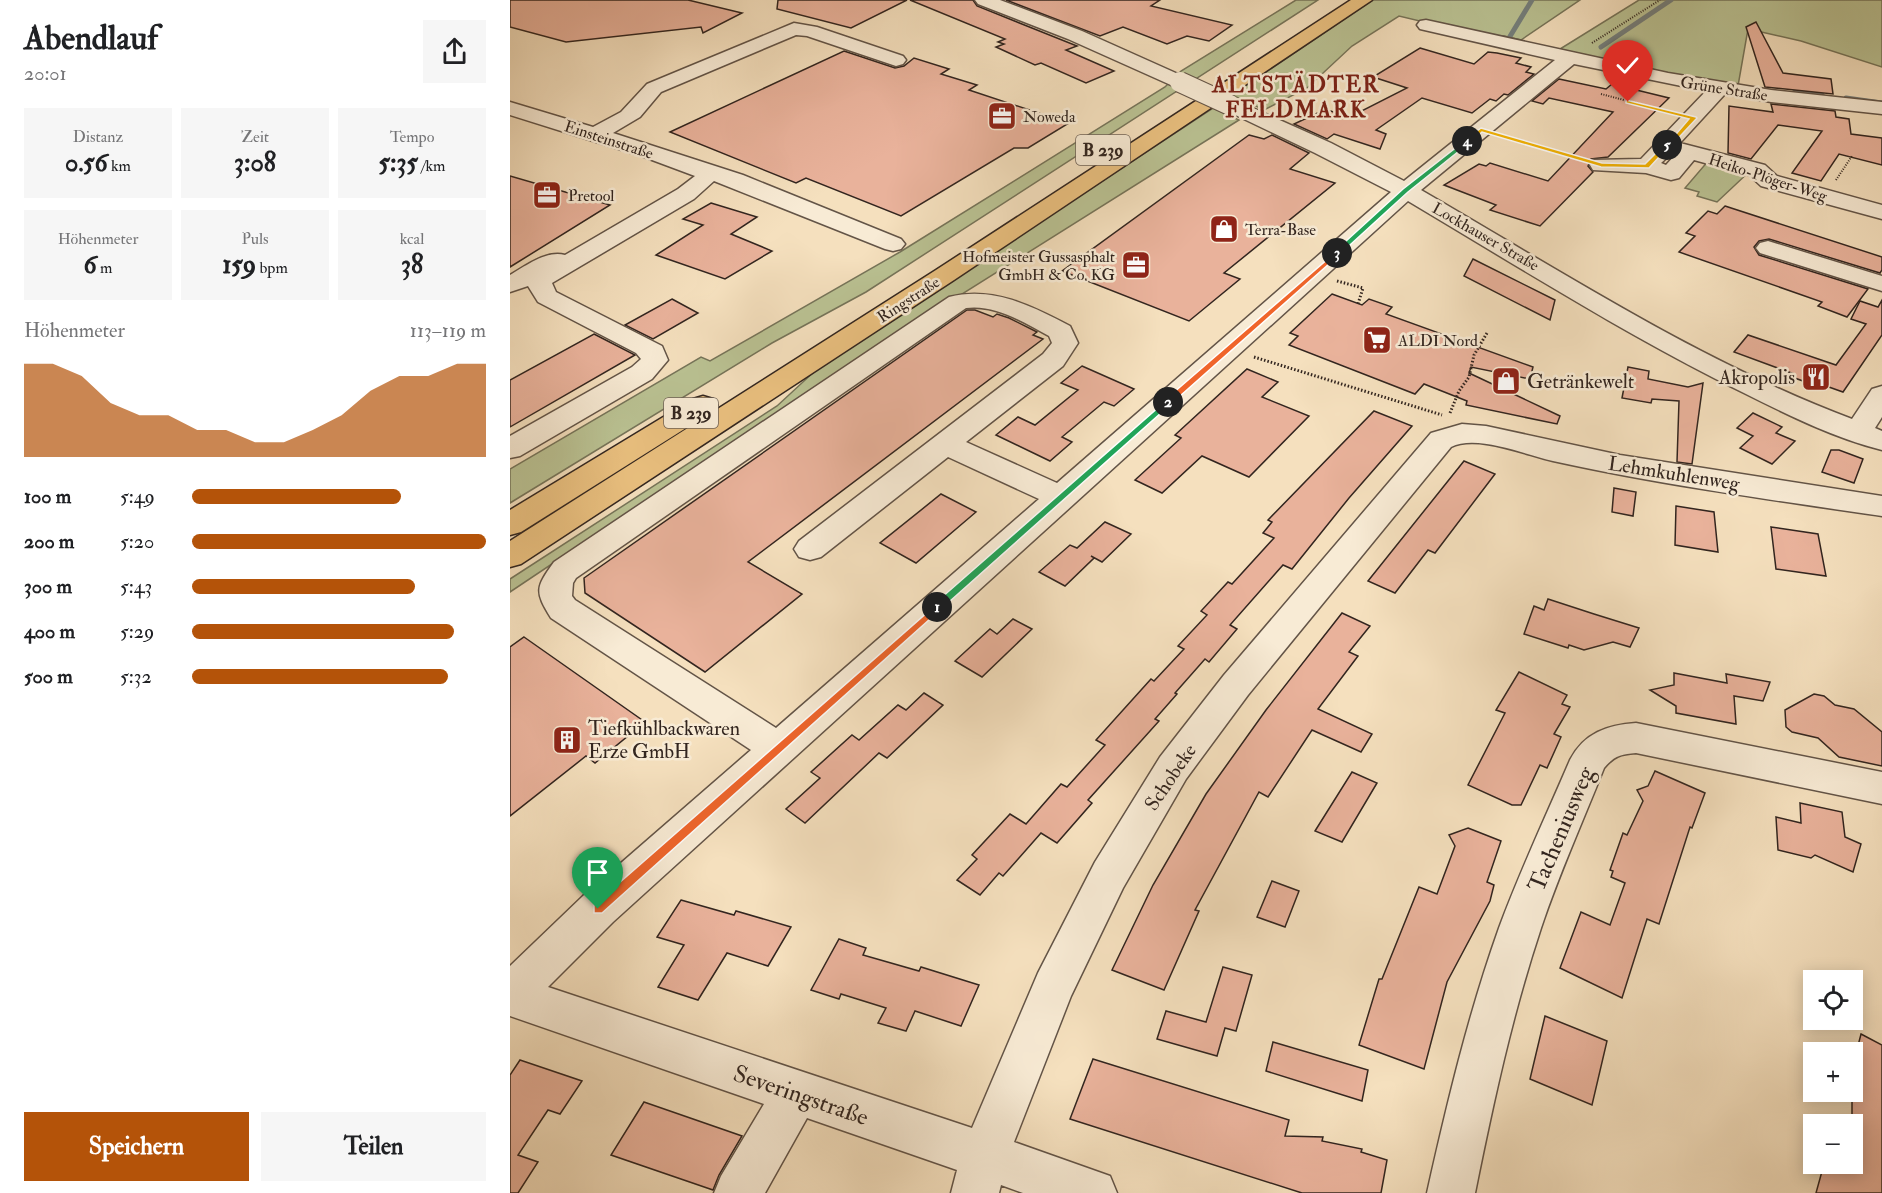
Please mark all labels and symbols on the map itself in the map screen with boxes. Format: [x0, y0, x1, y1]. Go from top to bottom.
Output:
pin [1602, 40, 1653, 102]
district label: ALTSTÄDTER FELDMARK [1211, 70, 1380, 124]
street label: Grüne Straße [1679, 72, 1769, 106]
office icon: Noweda [986, 100, 1018, 132]
place label: Noweda [1023, 107, 1076, 127]
street label: Einsteinstraße [562, 116, 656, 164]
pin: 4 [1452, 126, 1482, 156]
pin: 5 [1652, 130, 1682, 160]
road number: B 239 [1076, 135, 1130, 165]
street label: Heiko-Plöger-Weg [1706, 149, 1831, 207]
office icon: Pretool [531, 179, 563, 211]
place label: Pretool [568, 186, 614, 206]
street label: Lockhauser Straße [1428, 198, 1543, 276]
shop icon: Terra-Base [1208, 213, 1240, 245]
place label: Terra-Base [1245, 220, 1316, 240]
pin: 3 [1322, 238, 1352, 268]
place label: Hofmeister Gussasphalt GmbH & Co. KG [962, 247, 1115, 285]
office icon: Hofmeister Gussasphalt GmbH & Co. KG [1120, 249, 1152, 281]
street label: Ringstraße [874, 272, 944, 327]
supermarket icon: ALDI Nord [1361, 324, 1393, 356]
place label: ALDI Nord [1397, 331, 1478, 351]
restaurant icon: Akropolis [1800, 361, 1832, 393]
shop icon: Getränkewelt [1490, 365, 1522, 397]
place label: Akropolis [1718, 365, 1795, 391]
place label: Getränkewelt [1527, 369, 1635, 394]
pin: 2 [1153, 387, 1183, 417]
road number: B 239 [664, 398, 718, 428]
street label: Lehmkuhlenweg [1606, 451, 1743, 496]
pin: 1 [922, 592, 952, 622]
place label: Tiefkühlbackwaren Erze GmbH [588, 716, 740, 764]
building icon: Tiefkühlbackwaren Erze GmbH [551, 724, 583, 756]
street label: Schobeke [1139, 739, 1202, 815]
street label: Tacheniusweg [1521, 761, 1602, 897]
pin [572, 847, 623, 909]
street label: Severingstraße [729, 1058, 872, 1133]

